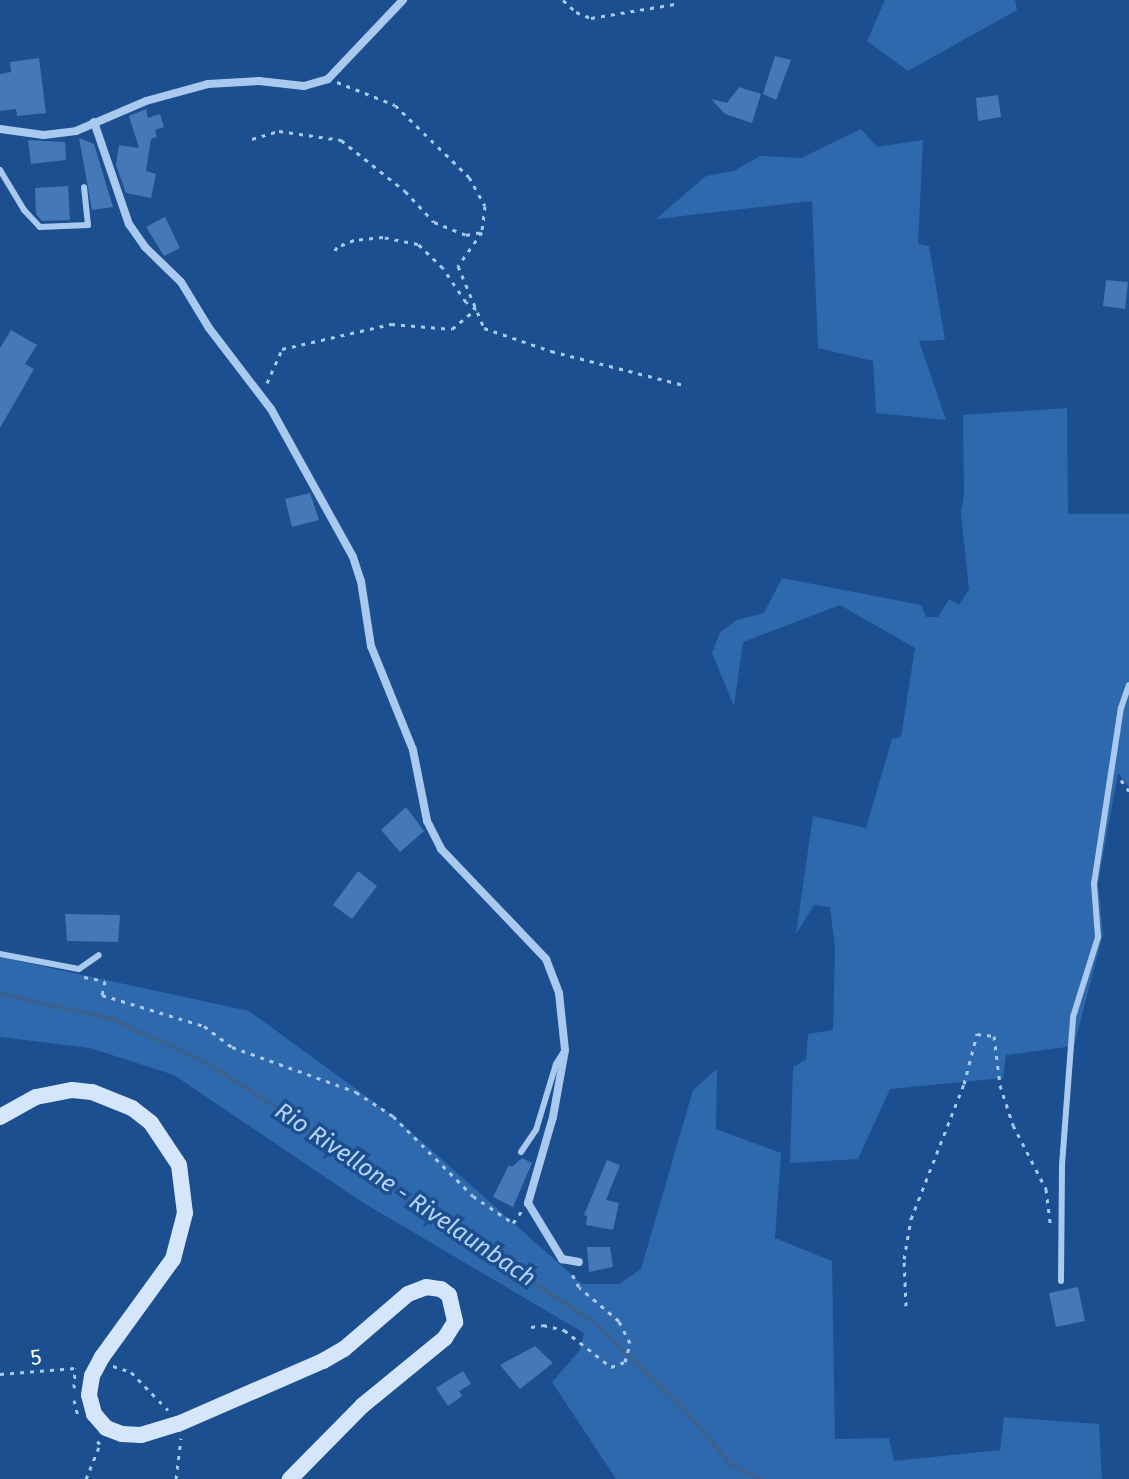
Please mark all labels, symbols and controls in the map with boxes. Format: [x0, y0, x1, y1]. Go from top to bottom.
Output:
water label: Rio Rivellone - Rivelaunbach [269, 1097, 541, 1293]
street label: 5 [29, 1343, 43, 1371]

